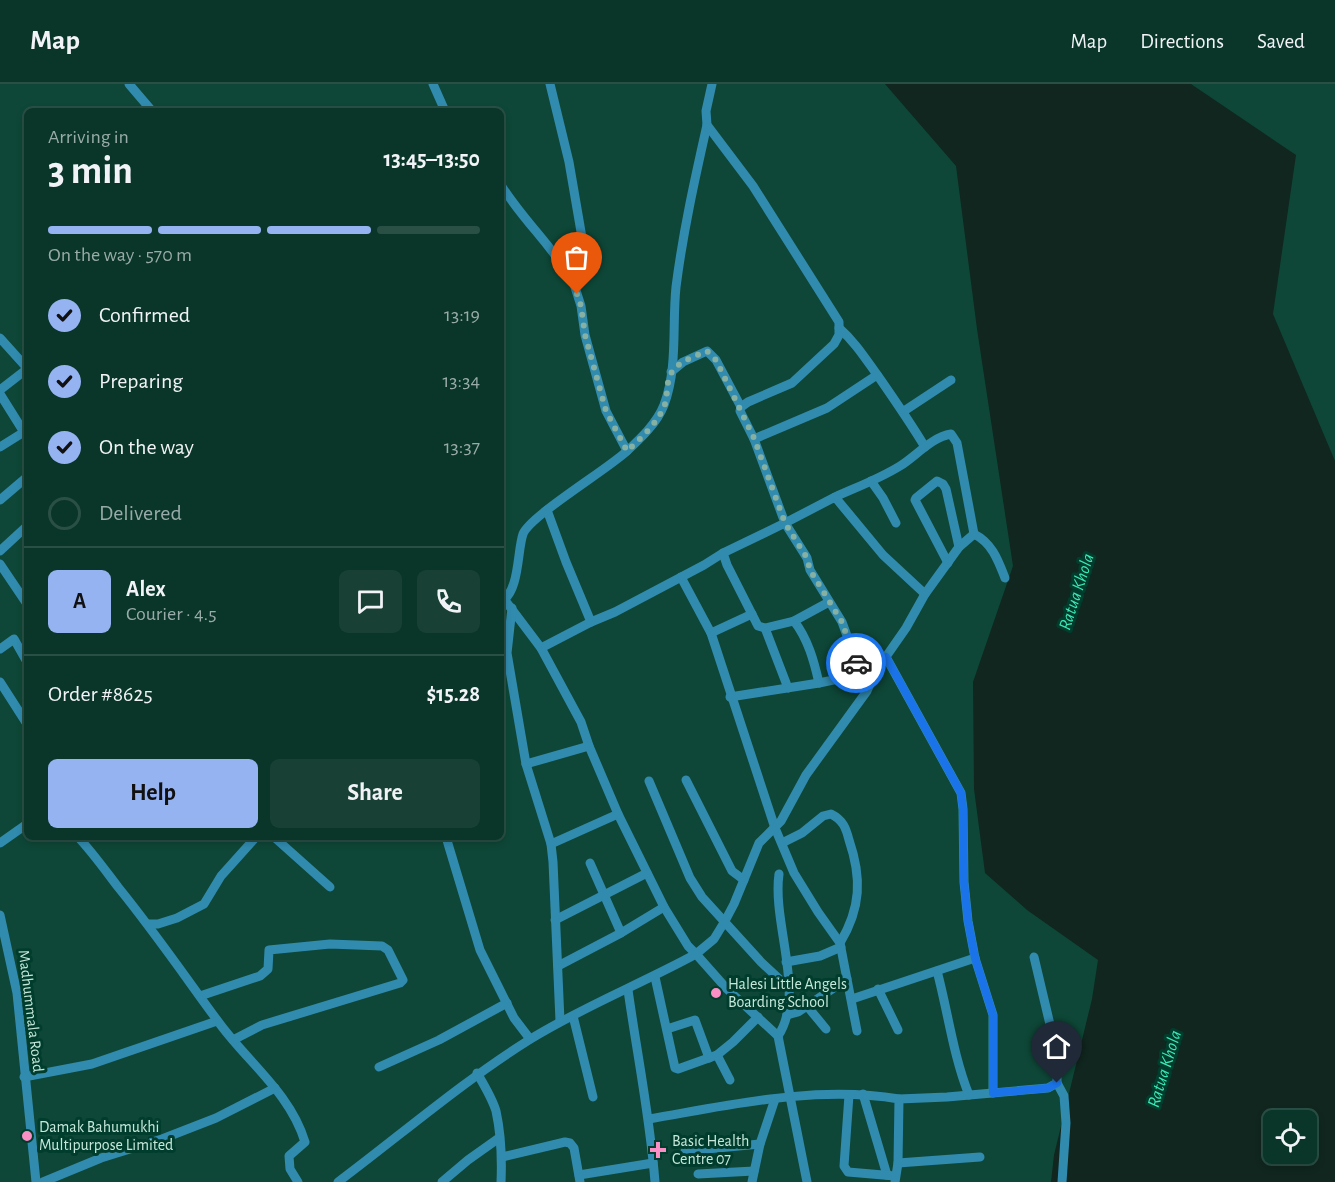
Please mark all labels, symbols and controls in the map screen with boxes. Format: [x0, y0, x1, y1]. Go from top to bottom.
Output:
text: Map [30, 27, 80, 55]
text: Map [1071, 31, 1107, 52]
text: Directions [1140, 31, 1224, 52]
text: Saved [1257, 31, 1305, 52]
text: Arriving in [48, 127, 129, 147]
text: 13:45–13:50 [383, 148, 480, 170]
text: 3 min [48, 152, 133, 191]
pin [551, 232, 602, 294]
icon: bag [560, 241, 593, 274]
text: On the way · 570 m [48, 245, 192, 265]
icon: check [48, 299, 81, 332]
text: Confirmed [99, 304, 190, 326]
text: 13:19 [444, 305, 480, 325]
icon: check [48, 365, 81, 398]
text: Preparing [99, 370, 183, 392]
text: 13:34 [442, 371, 480, 391]
icon: check [48, 431, 81, 464]
text: On the way [99, 436, 194, 458]
text: 13:37 [444, 437, 480, 457]
text: Delivered [99, 502, 182, 524]
water label: Ratua Khola [1056, 551, 1098, 633]
button: chat [339, 570, 402, 633]
button: phone [417, 570, 480, 633]
text: Alex [126, 578, 166, 600]
text: A [73, 590, 86, 612]
text: Courier · 4.5 [126, 604, 217, 624]
courier [826, 633, 886, 693]
icon: car [840, 647, 873, 680]
text: Order #8625 [48, 683, 153, 705]
text: $15.28 [426, 683, 480, 705]
button: Help [48, 759, 258, 828]
button: Share [270, 759, 480, 828]
street label: Madhummala Road [16, 949, 46, 1073]
place label: Halesi Little Angels Boarding School [728, 976, 847, 1010]
marker: Halesi Little Angels Boarding School [709, 986, 723, 1000]
pin [1031, 1021, 1082, 1083]
water label: Ratua Khola [1145, 1028, 1185, 1110]
icon: home [1040, 1030, 1073, 1063]
map controls [1263, 1110, 1317, 1164]
button: locate [1263, 1110, 1317, 1164]
place label: Damak Bahumukhi Multipurpose Limited [39, 1119, 173, 1153]
marker: Damak Bahumukhi Multipurpose Limited [20, 1129, 34, 1143]
place label: Basic Health Centre 07 [672, 1133, 749, 1167]
marker: Basic Health Centre 07 [649, 1141, 667, 1159]

